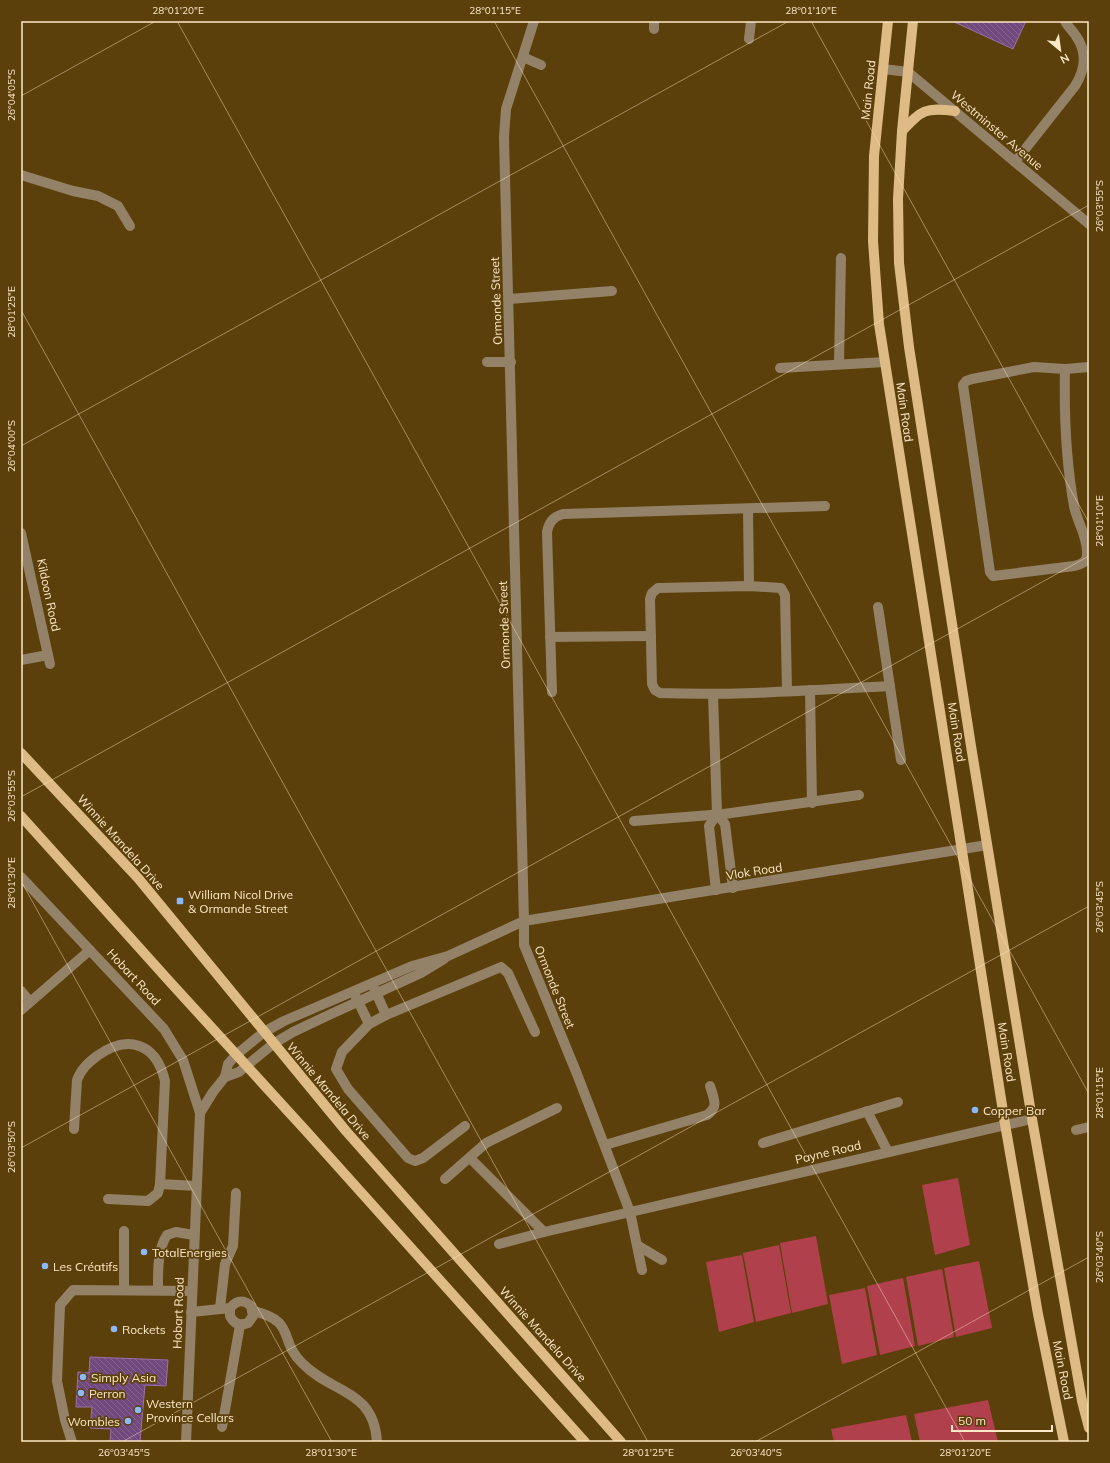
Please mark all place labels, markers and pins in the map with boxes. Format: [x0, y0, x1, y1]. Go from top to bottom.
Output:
place label: William Nicol Drive & Ormande Street [188, 887, 293, 916]
marker: William Nicol Drive & Ormande Street [175, 896, 185, 906]
place label: Copper Bar [983, 1103, 1046, 1118]
marker: Copper Bar [970, 1105, 980, 1115]
place label: TotalEnergies [152, 1245, 227, 1260]
marker: TotalEnergies [139, 1247, 149, 1257]
place label: Les Créatifs [53, 1259, 118, 1274]
marker: Les Créatifs [40, 1261, 50, 1271]
place label: Rockets [122, 1322, 166, 1337]
marker: Rockets [109, 1324, 119, 1334]
place label: Simply Asia [91, 1370, 156, 1385]
marker: Simply Asia [78, 1372, 88, 1382]
place label: Perron [89, 1386, 126, 1401]
marker: Perron [76, 1388, 86, 1398]
place label: Western Province Cellars [146, 1396, 234, 1425]
marker: Western Province Cellars [133, 1405, 143, 1415]
place label: Wombles [67, 1414, 120, 1429]
marker: Wombles [123, 1416, 133, 1426]

